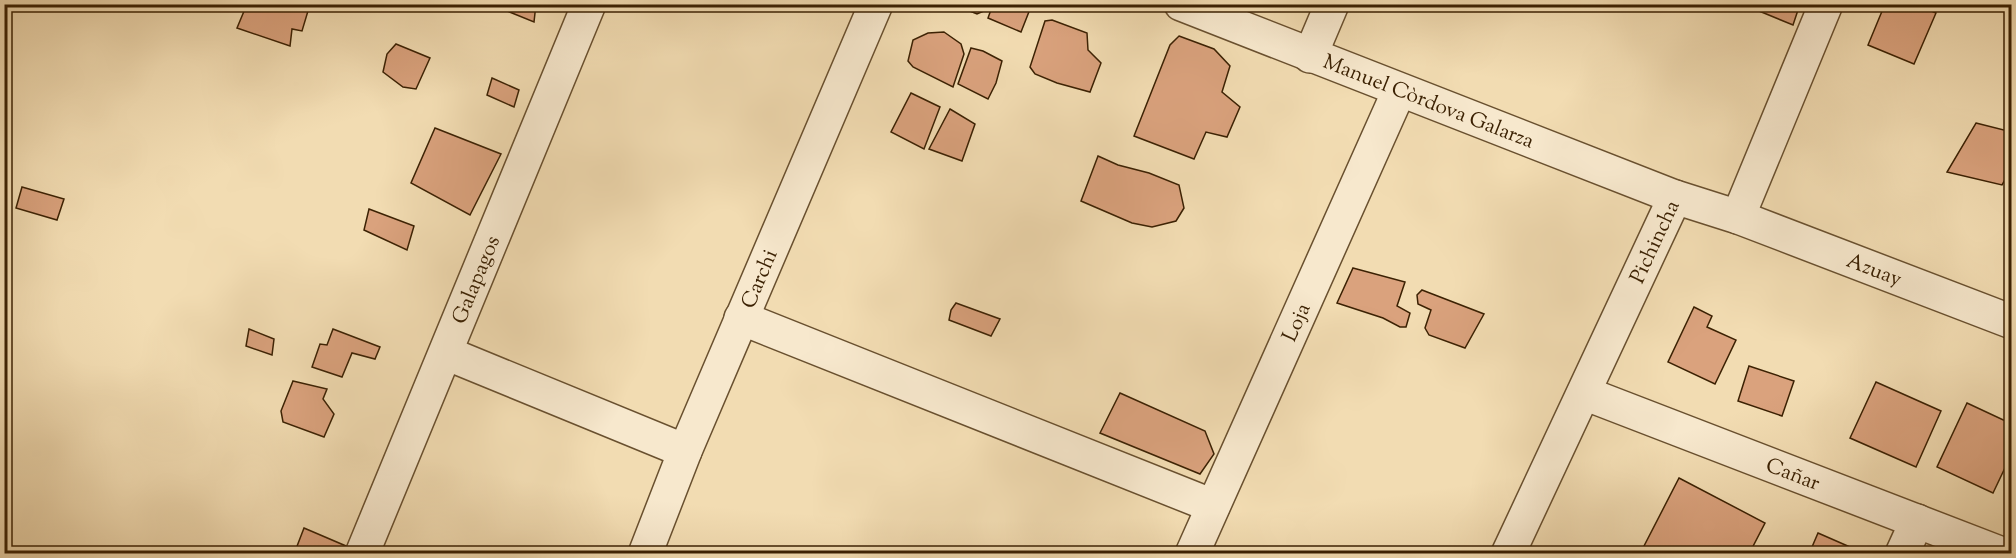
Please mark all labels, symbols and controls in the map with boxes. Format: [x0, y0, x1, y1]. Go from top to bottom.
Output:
street label: Manuel Còrdova Galarza [1318, 48, 1538, 158]
street label: Pichincha [1624, 196, 1689, 289]
street label: Galapagos [446, 231, 509, 329]
street label: Carchi [735, 245, 786, 314]
street label: Azuay [1842, 247, 1906, 296]
street label: Loja [1276, 298, 1319, 347]
street label: Cañar [1761, 451, 1824, 499]

